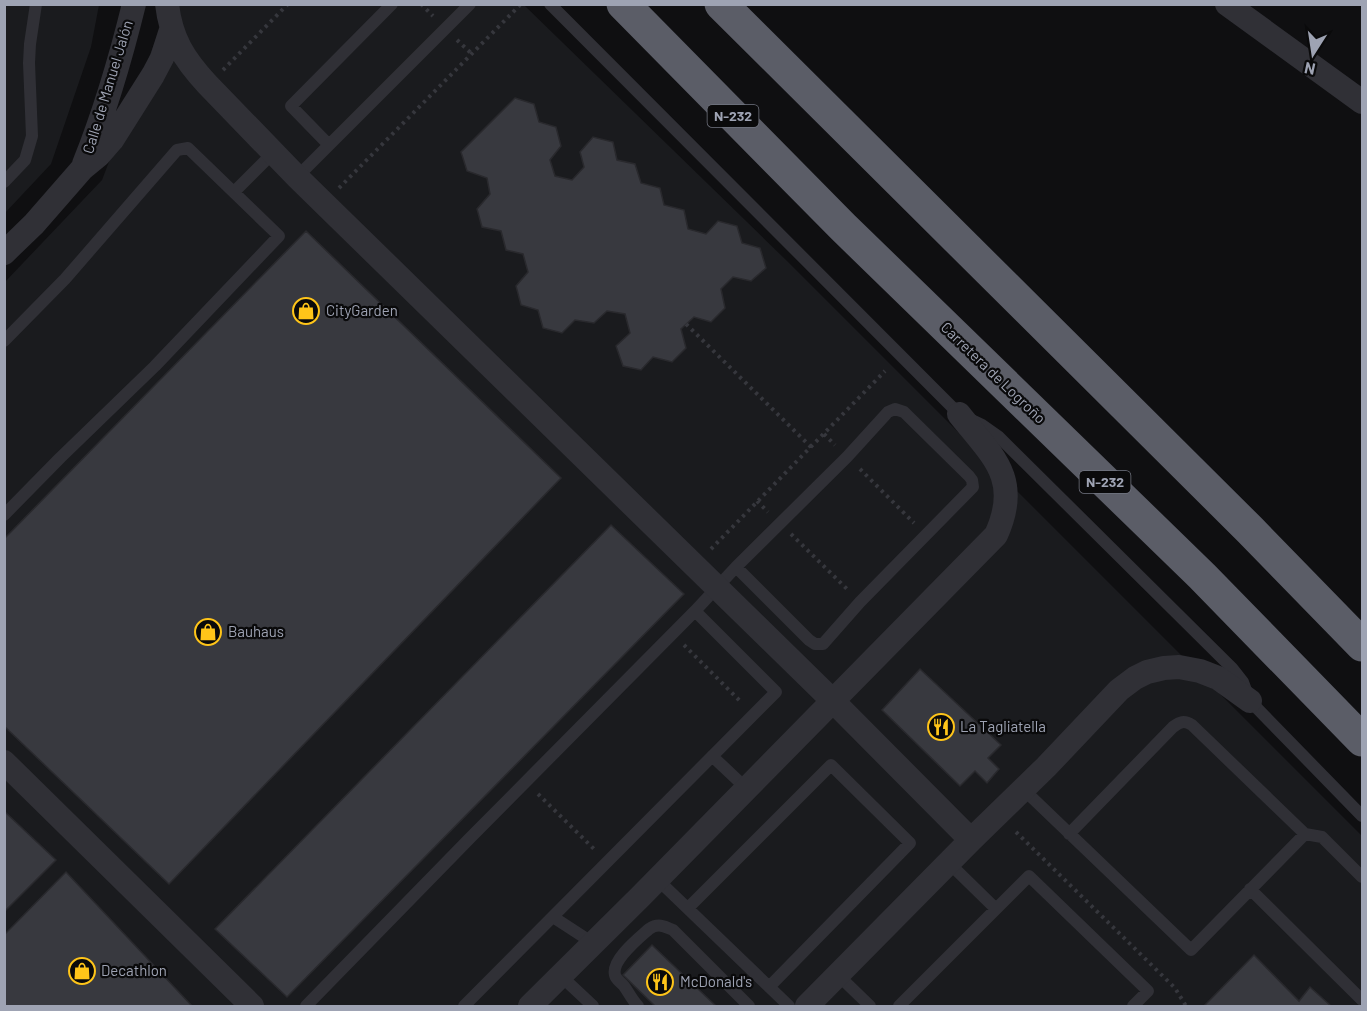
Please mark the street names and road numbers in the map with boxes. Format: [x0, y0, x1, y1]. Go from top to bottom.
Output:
street label: Calle de Manuel Jalón [78, 18, 136, 156]
road number: N-232 [708, 105, 758, 127]
street label: Carretera de Logroño [938, 318, 1050, 427]
road number: N-232 [1080, 471, 1130, 493]

